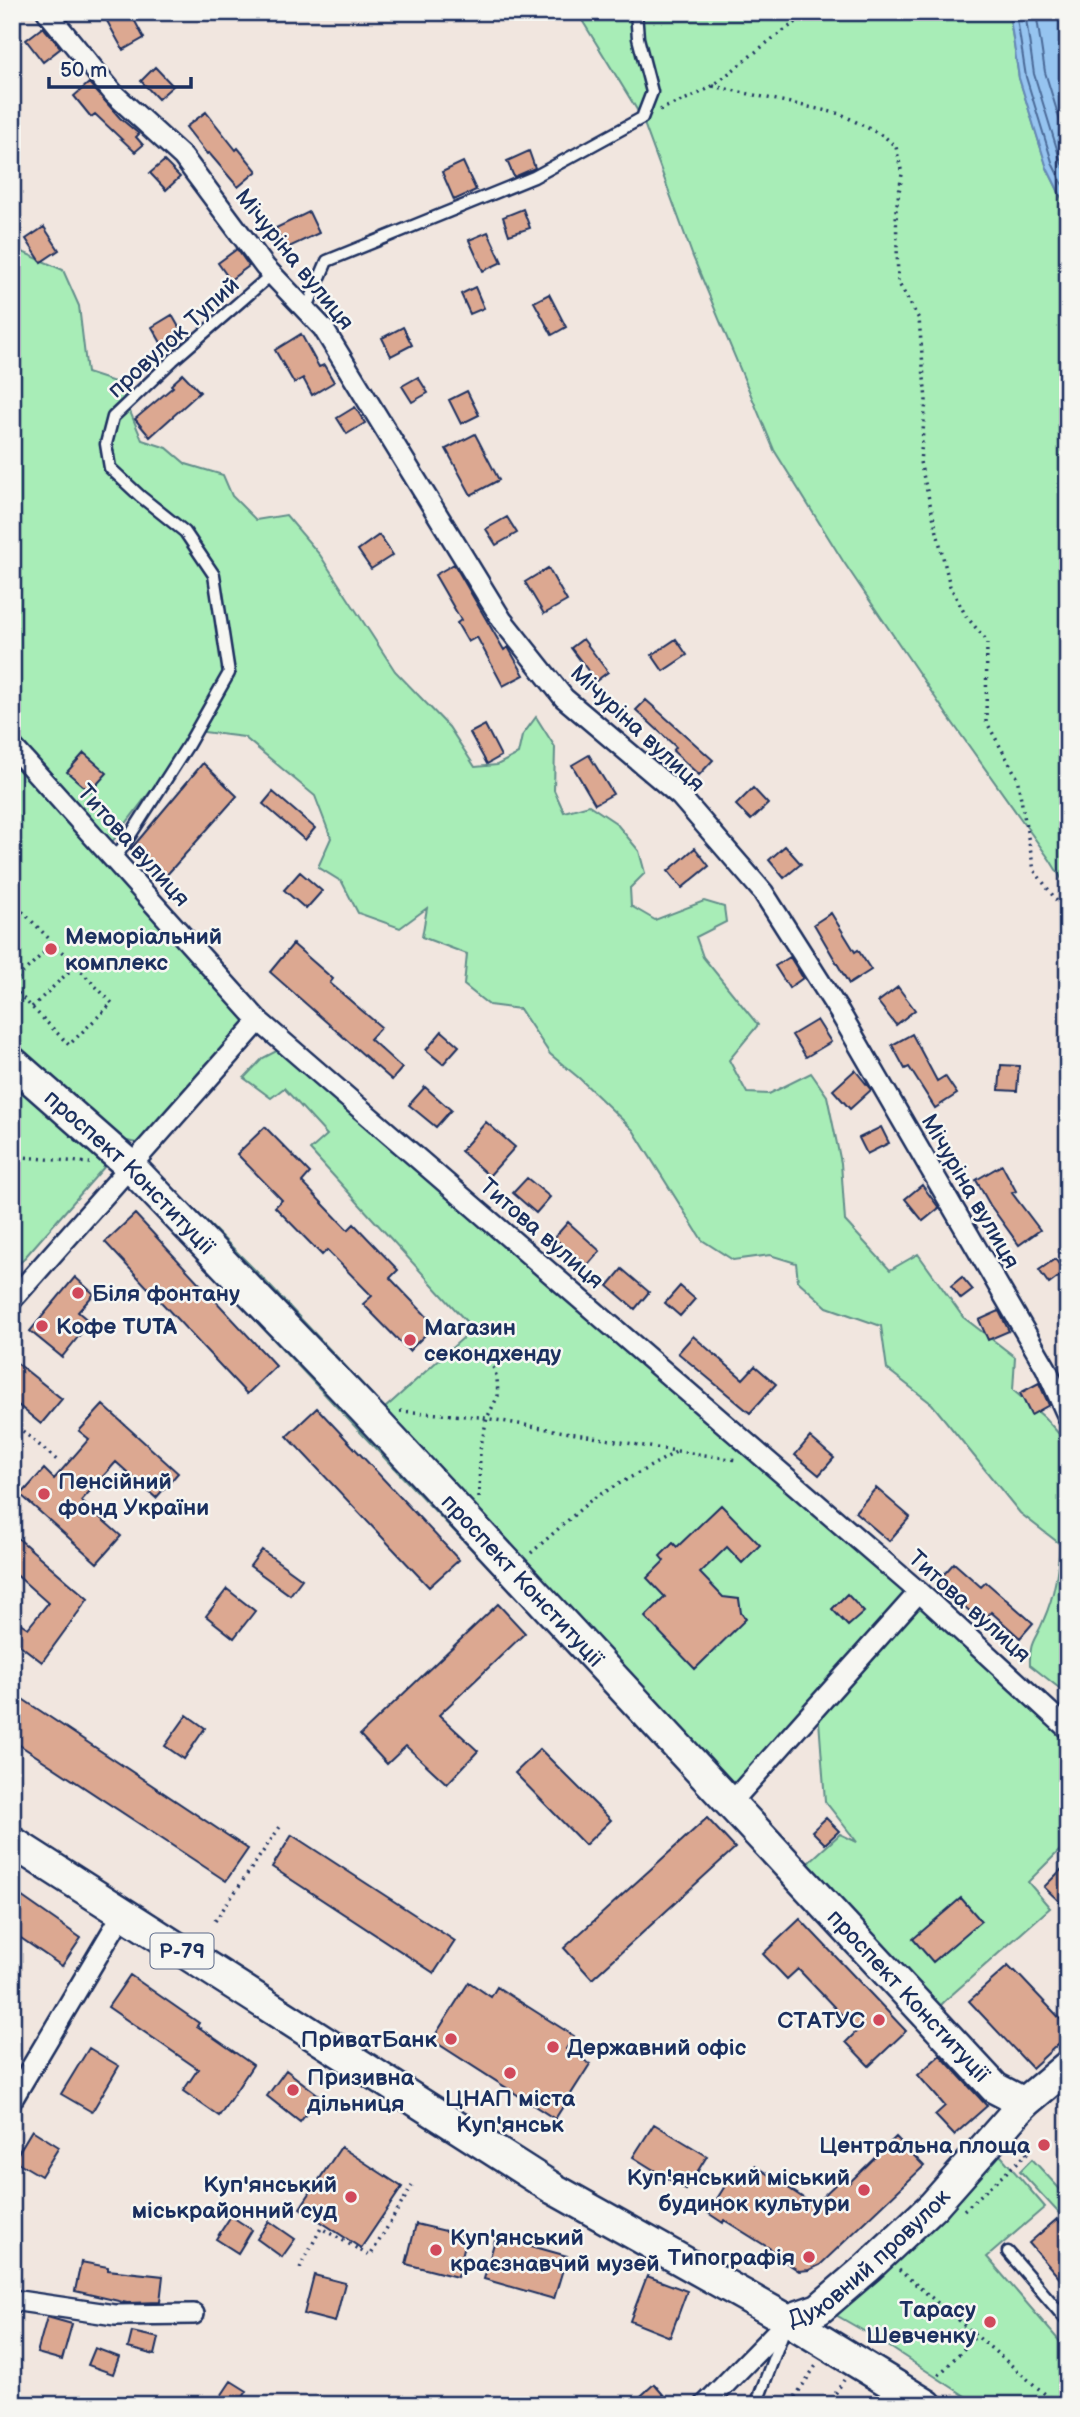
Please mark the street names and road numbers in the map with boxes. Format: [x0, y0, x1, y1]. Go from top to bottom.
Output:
street label: Мічуріна вулиця [229, 183, 360, 336]
street label: провулок Тупий [102, 271, 245, 404]
street label: Мічуріна вулиця [564, 659, 710, 798]
street label: Титова вулиця [71, 779, 196, 913]
street label: проспект Конституції [38, 1084, 220, 1261]
street label: Мічуріна вулиця [915, 1109, 1026, 1274]
street label: Титова вулиця [474, 1172, 609, 1295]
street label: проспект Конституції [435, 1489, 609, 1673]
street label: Титова вулиця [902, 1544, 1036, 1669]
street label: проспект Конституції [821, 1904, 996, 2089]
road number: Р-79 [150, 1934, 214, 1968]
street label: Духовний провулок [784, 2183, 957, 2334]

